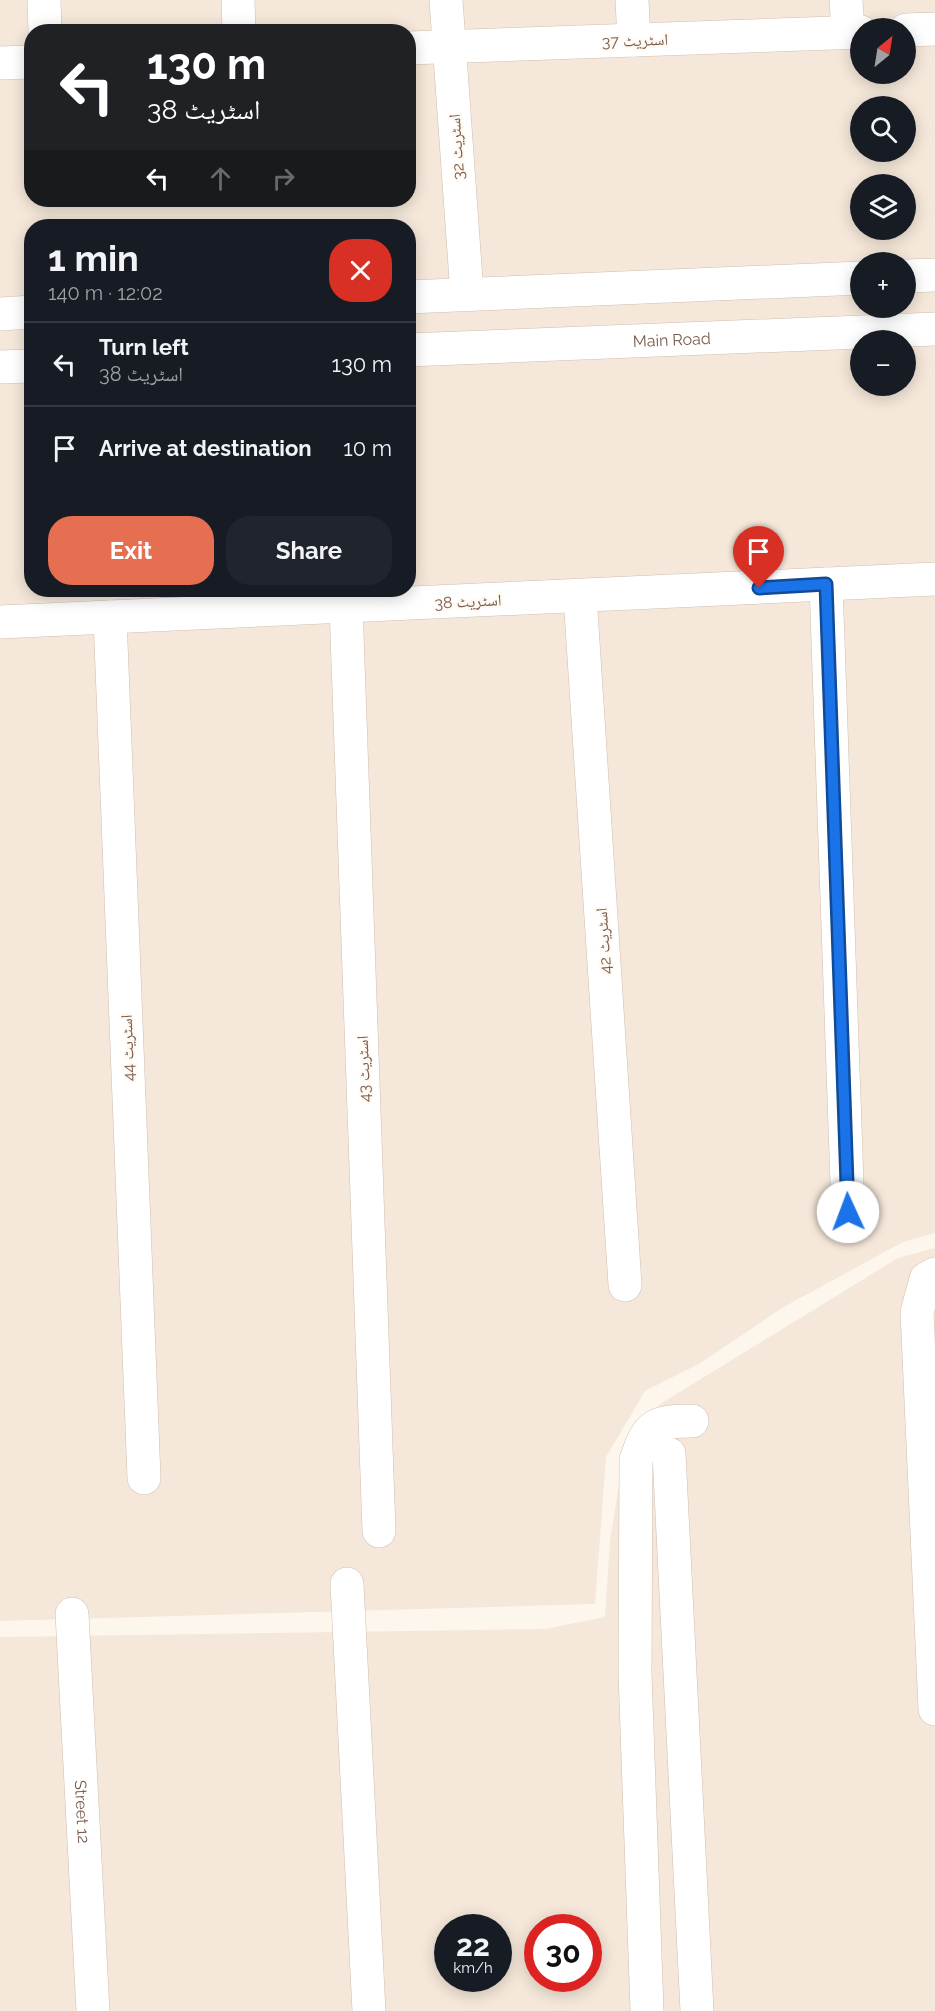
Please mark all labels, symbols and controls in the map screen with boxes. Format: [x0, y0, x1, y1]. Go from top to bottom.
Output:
north arrow [850, 18, 916, 84]
map controls [850, 18, 916, 396]
street label: اسٹریٹ 37 [602, 30, 668, 51]
text: 130 m [147, 40, 266, 89]
icon: left [48, 48, 126, 126]
text: اسٹریٹ 38 [147, 94, 260, 125]
button: search [850, 96, 916, 162]
street label: اسٹریٹ 32 [445, 113, 468, 181]
icon: left [141, 162, 174, 195]
icon: ahead [204, 162, 237, 195]
icon: right [267, 162, 300, 195]
button: layers [850, 174, 916, 240]
text: 1 min [48, 237, 139, 279]
button: close [329, 239, 392, 302]
button: + [850, 252, 916, 318]
text: 140 m · 12:02 [48, 281, 163, 305]
street label: Main Road [632, 329, 711, 351]
button: − [850, 330, 916, 396]
text: Turn left [99, 334, 189, 360]
icon: left [48, 348, 81, 381]
text: 130 m [332, 351, 392, 377]
text: اسٹریٹ 38 [99, 362, 183, 386]
icon: arrive [48, 432, 81, 465]
text: Arrive at destination [99, 435, 312, 461]
text: 10 m [343, 435, 392, 461]
button: Exit [48, 516, 214, 585]
button: Share [226, 516, 392, 585]
pin [733, 526, 784, 588]
icon: arrive [742, 535, 775, 568]
street label: اسٹریٹ 38 [434, 590, 502, 613]
street label: اسٹریٹ 42 [592, 907, 615, 975]
street label: اسٹریٹ 44 [117, 1014, 138, 1082]
street label: اسٹریٹ 43 [353, 1035, 374, 1103]
position arrow [816, 1180, 880, 1244]
street label: Street 12 [71, 1779, 93, 1844]
speed limit sign: 30 [524, 1914, 602, 1992]
text: 22 [456, 1928, 490, 1963]
text: km/h [453, 1959, 493, 1977]

